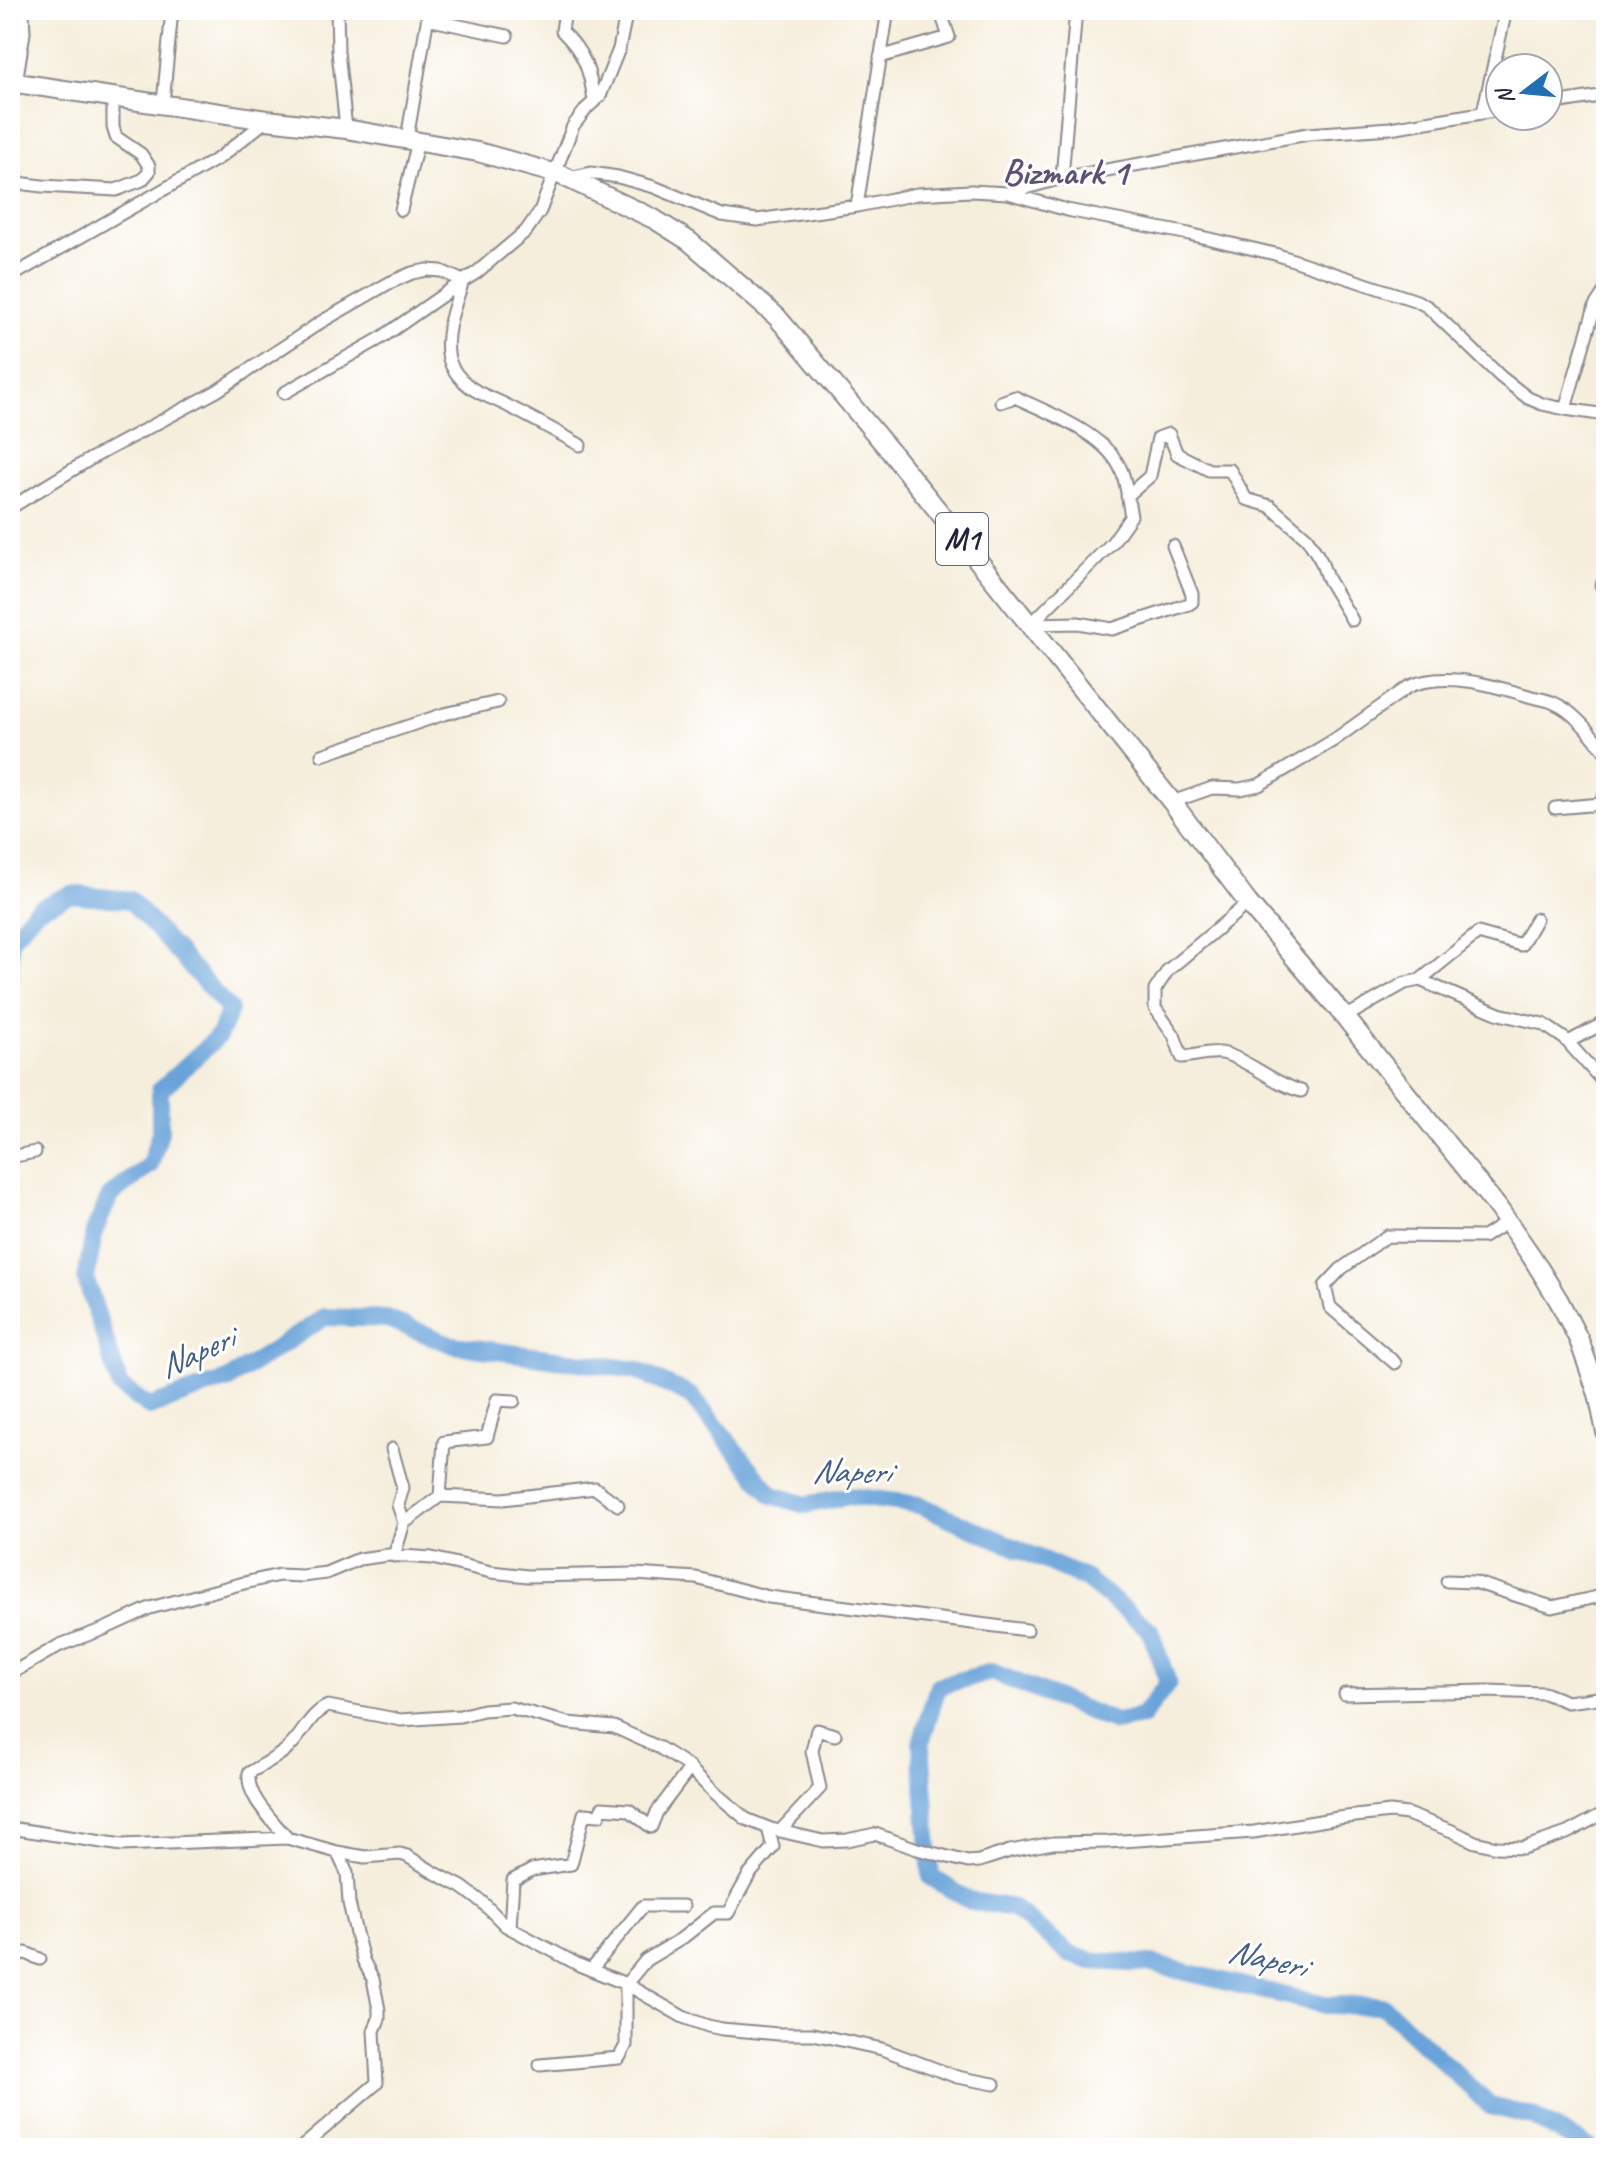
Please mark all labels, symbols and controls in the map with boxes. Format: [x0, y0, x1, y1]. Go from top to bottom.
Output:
north arrow [1484, 52, 1564, 132]
text: N [1489, 84, 1521, 108]
district label: Bizmark 1 [1002, 149, 1132, 195]
road number: M1 [936, 513, 988, 565]
water label: Naperi [152, 1313, 248, 1387]
water label: Naperi [812, 1449, 899, 1493]
water label: Naperi [1224, 1928, 1318, 1990]

